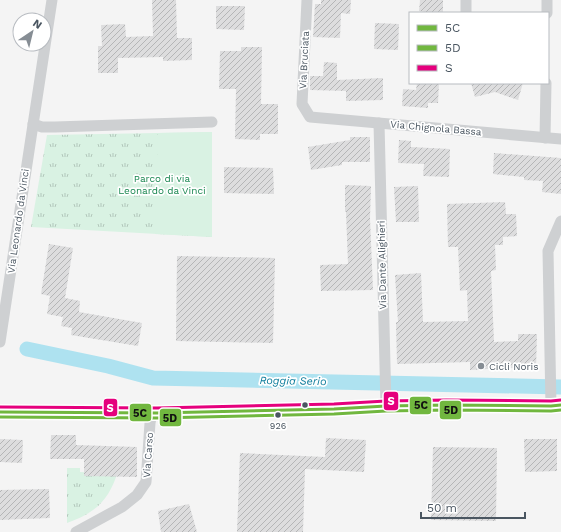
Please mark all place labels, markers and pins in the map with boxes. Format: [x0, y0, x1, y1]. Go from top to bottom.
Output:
marker: Cicli Noris [476, 361, 486, 371]
place label: Cicli Noris [489, 361, 539, 372]
unlabelled marker [300, 400, 310, 410]
marker: 926 [273, 410, 283, 420]
place label: 926 [270, 421, 286, 431]

